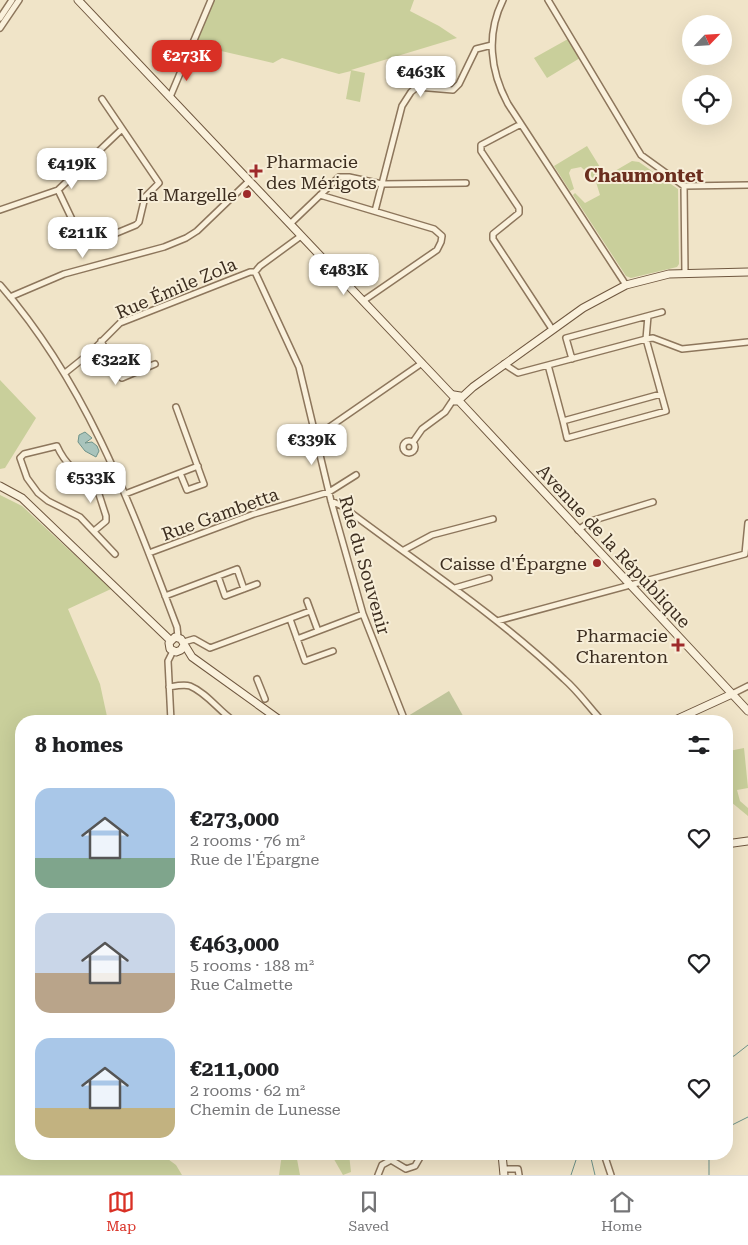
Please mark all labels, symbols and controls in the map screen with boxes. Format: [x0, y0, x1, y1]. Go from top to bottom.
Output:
north arrow [682, 15, 732, 65]
map controls [682, 15, 732, 125]
pin: €273K [152, 39, 222, 82]
text: €273K [163, 46, 211, 65]
pin: €463K [386, 56, 456, 98]
text: €463K [397, 62, 445, 81]
button: locate [682, 75, 732, 125]
pin: €419K [37, 148, 107, 190]
place label: Pharmacie des Mérigots [266, 151, 377, 193]
text: €419K [48, 154, 96, 173]
district label: Chaumontet [584, 164, 704, 187]
marker: Pharmacie des Mérigots [250, 165, 262, 177]
place label: La Margelle [137, 184, 237, 205]
marker: La Margelle [241, 188, 253, 200]
pin: €211K [48, 216, 118, 259]
text: €211K [59, 223, 107, 242]
street label: Rue Émile Zola [112, 253, 240, 323]
pin: €483K [309, 254, 379, 296]
text: €483K [320, 260, 368, 279]
pin: €322K [81, 344, 151, 386]
text: €322K [92, 350, 140, 369]
pin: €339K [277, 424, 347, 466]
text: €339K [288, 430, 336, 449]
street label: Avenue de la République [533, 460, 695, 632]
pin: €533K [56, 462, 126, 504]
text: €533K [67, 468, 115, 487]
street label: Rue Gambetta [159, 483, 281, 545]
street label: Rue du Souvenir [335, 493, 395, 637]
place label: Caisse d'Épargne [440, 553, 587, 574]
marker: Caisse d'Épargne [591, 557, 603, 569]
place label: Pharmacie Charenton [576, 625, 668, 667]
marker: Pharmacie Charenton [672, 639, 684, 651]
icon: filters [685, 731, 713, 759]
text: 8 homes [35, 733, 123, 757]
text: €273,000 [190, 807, 279, 831]
icon: home [75, 808, 135, 868]
icon: heart [685, 824, 713, 852]
text: 2 rooms · 76 m² [190, 831, 305, 850]
text: Rue de l'Épargne [190, 850, 319, 869]
text: €463,000 [190, 932, 279, 956]
icon: home [75, 933, 135, 993]
icon: heart [685, 949, 713, 977]
text: 5 rooms · 188 m² [190, 956, 314, 975]
text: Rue Calmette [190, 975, 293, 994]
text: €211,000 [190, 1057, 279, 1081]
icon: home [75, 1058, 135, 1118]
icon: heart [685, 1074, 713, 1102]
text: 2 rooms · 62 m² [190, 1081, 305, 1100]
text: Chemin de Lunesse [190, 1100, 341, 1119]
tab: Map [106, 1188, 136, 1234]
tab: Saved [348, 1188, 389, 1234]
tab: Home [601, 1188, 642, 1234]

